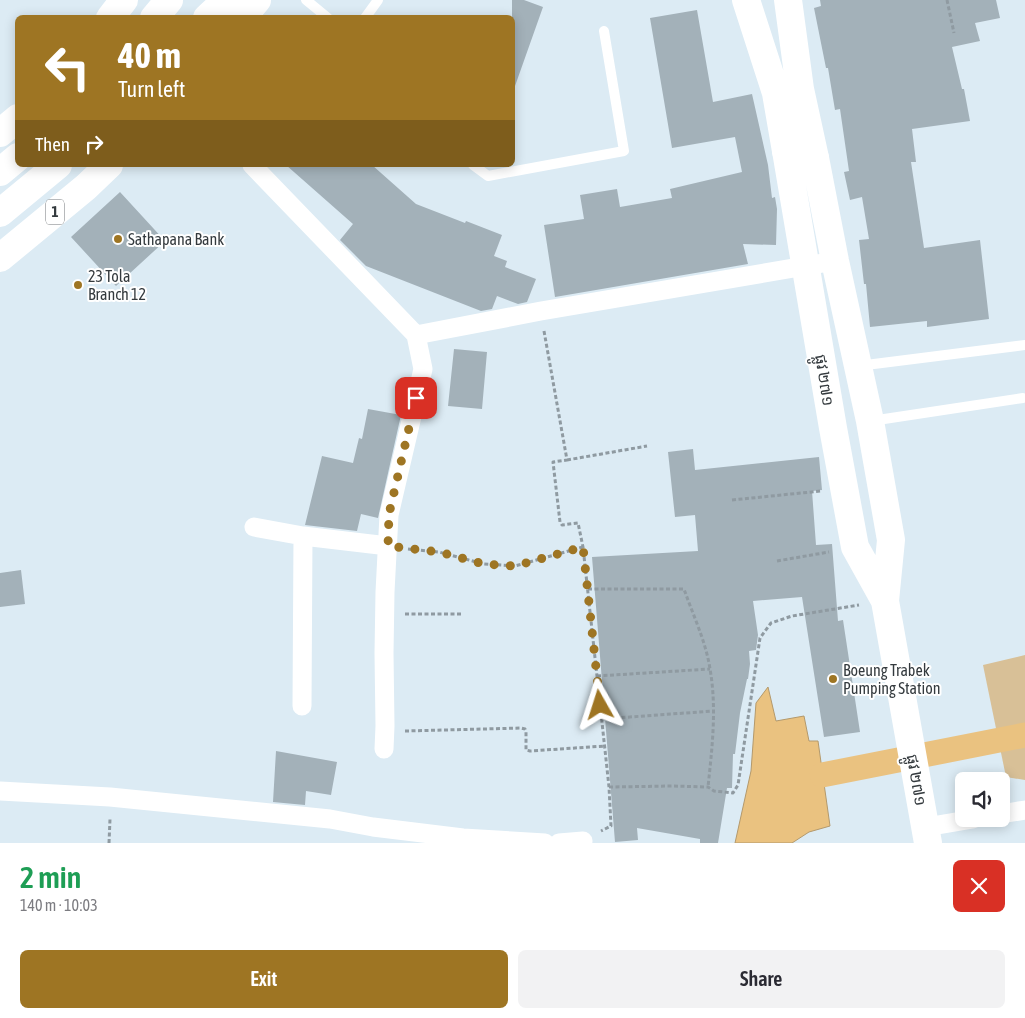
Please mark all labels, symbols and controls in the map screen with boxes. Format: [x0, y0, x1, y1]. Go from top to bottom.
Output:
icon: left [35, 35, 100, 100]
text: 40 m [118, 35, 181, 75]
text: Turn left [118, 76, 185, 102]
icon: right [80, 130, 108, 158]
text: Then [35, 133, 70, 155]
road number: 1 [46, 200, 64, 224]
place label: Sathapana Bank [128, 230, 224, 249]
marker: Sathapana Bank [112, 233, 124, 245]
place label: 23 Tola Branch 12 [88, 267, 146, 303]
marker: 23 Tola Branch 12 [72, 279, 84, 291]
street label: ផ្លូវ ២៧១ [806, 353, 838, 408]
pin [395, 377, 437, 419]
icon: arrive [402, 384, 430, 412]
place label: Boeung Trabek Pumping Station [843, 661, 941, 698]
marker: Boeung Trabek Pumping Station [827, 673, 839, 685]
position arrow [573, 678, 625, 730]
street label: ផ្លូវ ២៧១ [898, 753, 930, 808]
map controls [955, 772, 1010, 827]
button: sound [955, 772, 1010, 827]
text: 2 min [20, 860, 81, 894]
button: close [953, 860, 1005, 912]
text: 140 m · 10:03 [20, 896, 98, 914]
button: Exit [20, 950, 508, 1008]
button: Share [518, 950, 1005, 1008]

